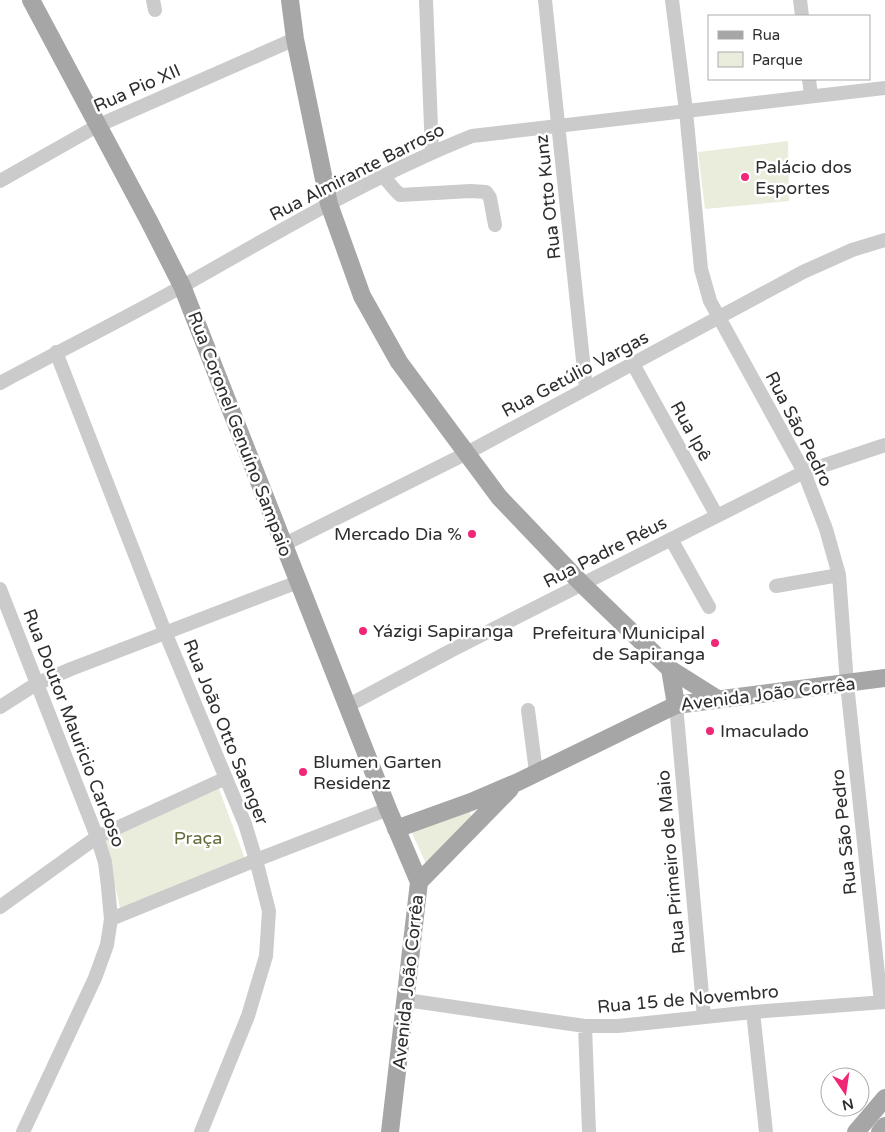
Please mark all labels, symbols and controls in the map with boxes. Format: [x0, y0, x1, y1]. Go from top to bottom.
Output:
legend [708, 15, 870, 80]
text: Rua [752, 26, 780, 44]
text: Parque [752, 51, 803, 69]
street label: Rua Pio XII [90, 59, 184, 117]
street label: Rua Almirante Barroso [266, 118, 448, 226]
street label: Rua Otto Kunz [531, 133, 565, 261]
place label: Palácio dos Esportes [755, 156, 852, 199]
marker: Palácio dos Esportes [739, 171, 751, 183]
street label: Rua Coronel Genuíno Sampaio [183, 308, 297, 560]
street label: Rua Getúlio Vargas [498, 326, 652, 422]
street label: Rua São Pedro [761, 368, 838, 490]
street label: Rua Ipê [666, 397, 716, 465]
street label: Rua Padre Réus [540, 511, 670, 593]
place label: Mercado Dia % [334, 523, 462, 545]
marker: Mercado Dia % [466, 528, 478, 540]
street label: Rua Doutor Mauricio Cardoso [18, 606, 130, 850]
place label: Yázigi Sapiranga [373, 620, 514, 642]
place label: Prefeitura Municipal de Sapiranga [532, 622, 705, 665]
marker: Yázigi Sapiranga [357, 625, 369, 637]
street label: Rua João Otto Saenger [179, 636, 273, 828]
marker: Prefeitura Municipal de Sapiranga [709, 637, 721, 649]
street label: Avenida João Corrêa [679, 672, 857, 716]
place label: Imaculado [720, 720, 809, 742]
marker: Imaculado [704, 725, 716, 737]
place label: Blumen Garten Residenz [313, 751, 442, 794]
marker: Blumen Garten Residenz [297, 766, 309, 778]
street label: Rua São Pedro [826, 768, 862, 896]
street label: Rua Primeiro de Maio [652, 769, 690, 955]
park label: Praça [174, 827, 222, 849]
street label: Avenida João Corrêa [388, 893, 428, 1071]
street label: Rua 15 de Novembro [596, 980, 780, 1018]
north arrow [820, 1067, 870, 1117]
text: N [840, 1095, 855, 1114]

